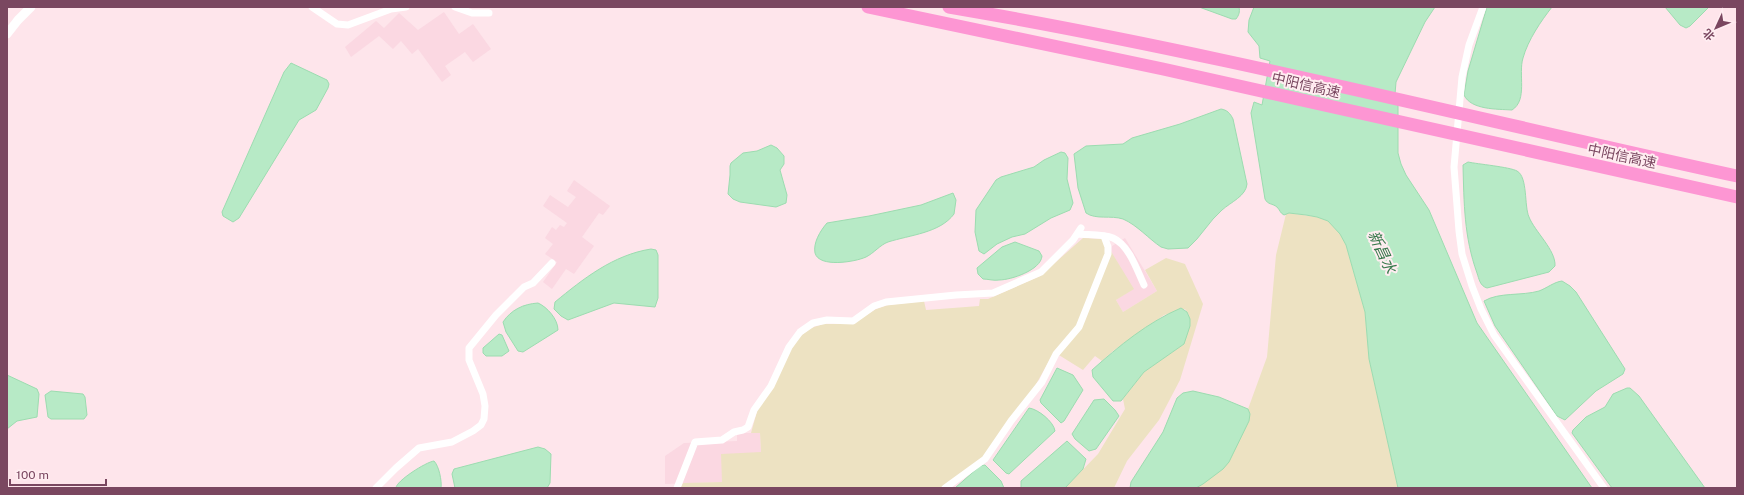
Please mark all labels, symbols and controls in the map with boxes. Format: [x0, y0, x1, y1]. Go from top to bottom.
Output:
north arrow [1696, 8, 1736, 48]
text: 北 [1701, 27, 1717, 43]
street label: 中阳信高速 [1270, 69, 1342, 101]
street label: 中阳信高速 [1586, 141, 1658, 171]
water label: 新昌水 [1365, 228, 1400, 277]
scale bar [10, 461, 106, 487]
text: 100 m [16, 468, 49, 482]

